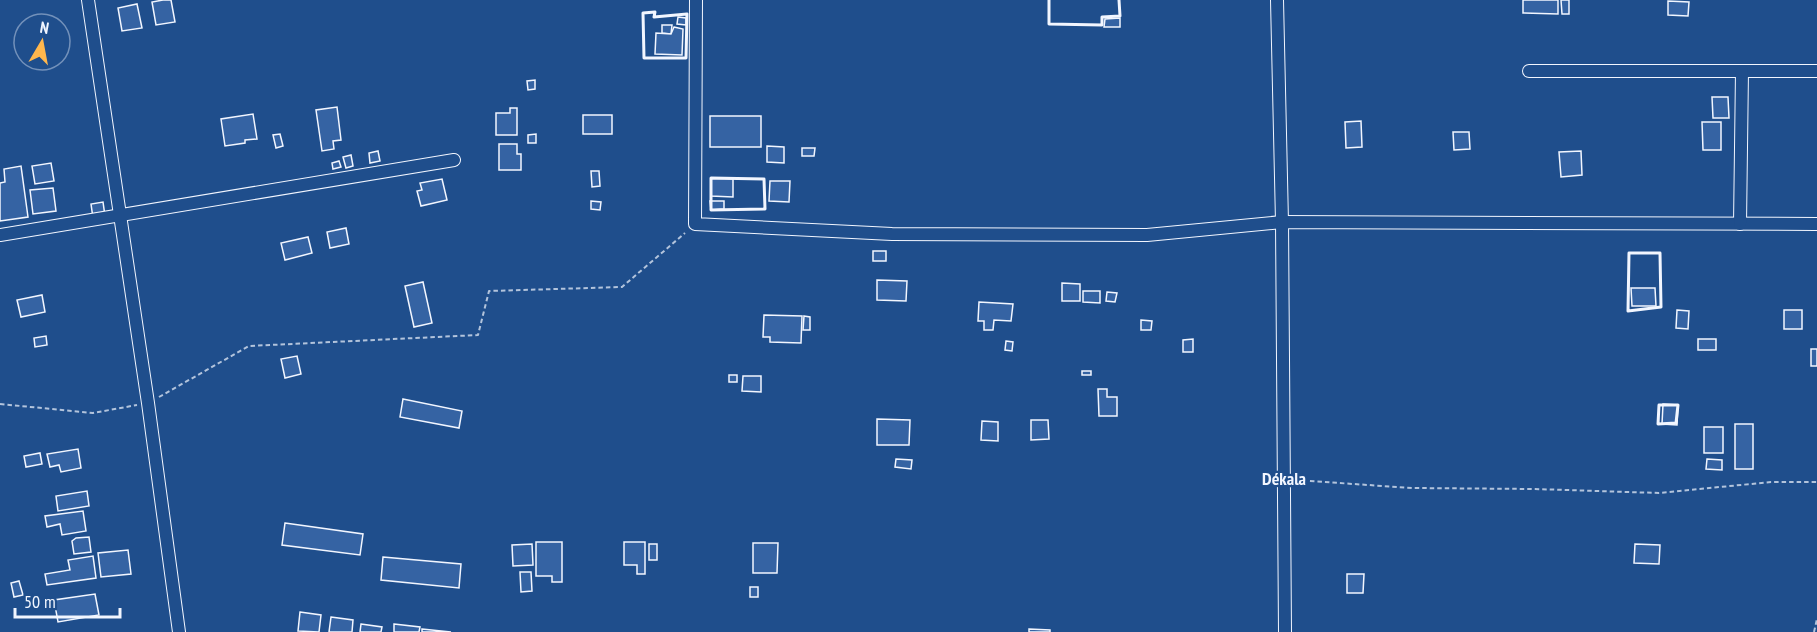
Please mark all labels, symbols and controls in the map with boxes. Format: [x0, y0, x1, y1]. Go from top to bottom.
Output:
north arrow [12, 12, 72, 72]
text: N [39, 17, 51, 38]
district label: Dékala [1262, 467, 1306, 490]
scale bar [15, 581, 120, 619]
text: 50 m [24, 590, 56, 613]

